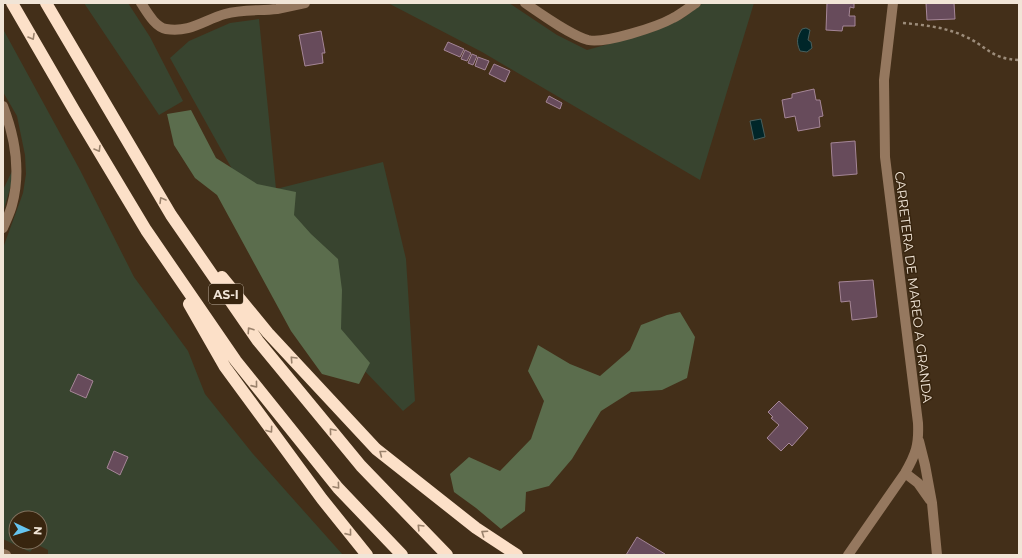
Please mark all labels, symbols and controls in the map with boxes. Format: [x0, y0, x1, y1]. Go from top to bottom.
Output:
one-way arrow [27, 33, 34, 40]
one-way arrow [93, 145, 100, 152]
street label: CARRETERA DE MAREO A GRANDA [892, 170, 936, 404]
one-way arrow [159, 197, 166, 204]
road number: AS-I [209, 284, 243, 304]
one-way arrow [248, 328, 255, 335]
one-way arrow [290, 356, 297, 364]
one-way arrow [251, 380, 258, 387]
one-way arrow [266, 425, 273, 432]
one-way arrow [330, 429, 337, 436]
one-way arrow [380, 451, 387, 458]
one-way arrow [333, 481, 340, 488]
north arrow [8, 510, 48, 550]
one-way arrow [417, 524, 425, 532]
text: N [31, 526, 45, 536]
one-way arrow [345, 528, 352, 536]
one-way arrow [482, 531, 489, 538]

